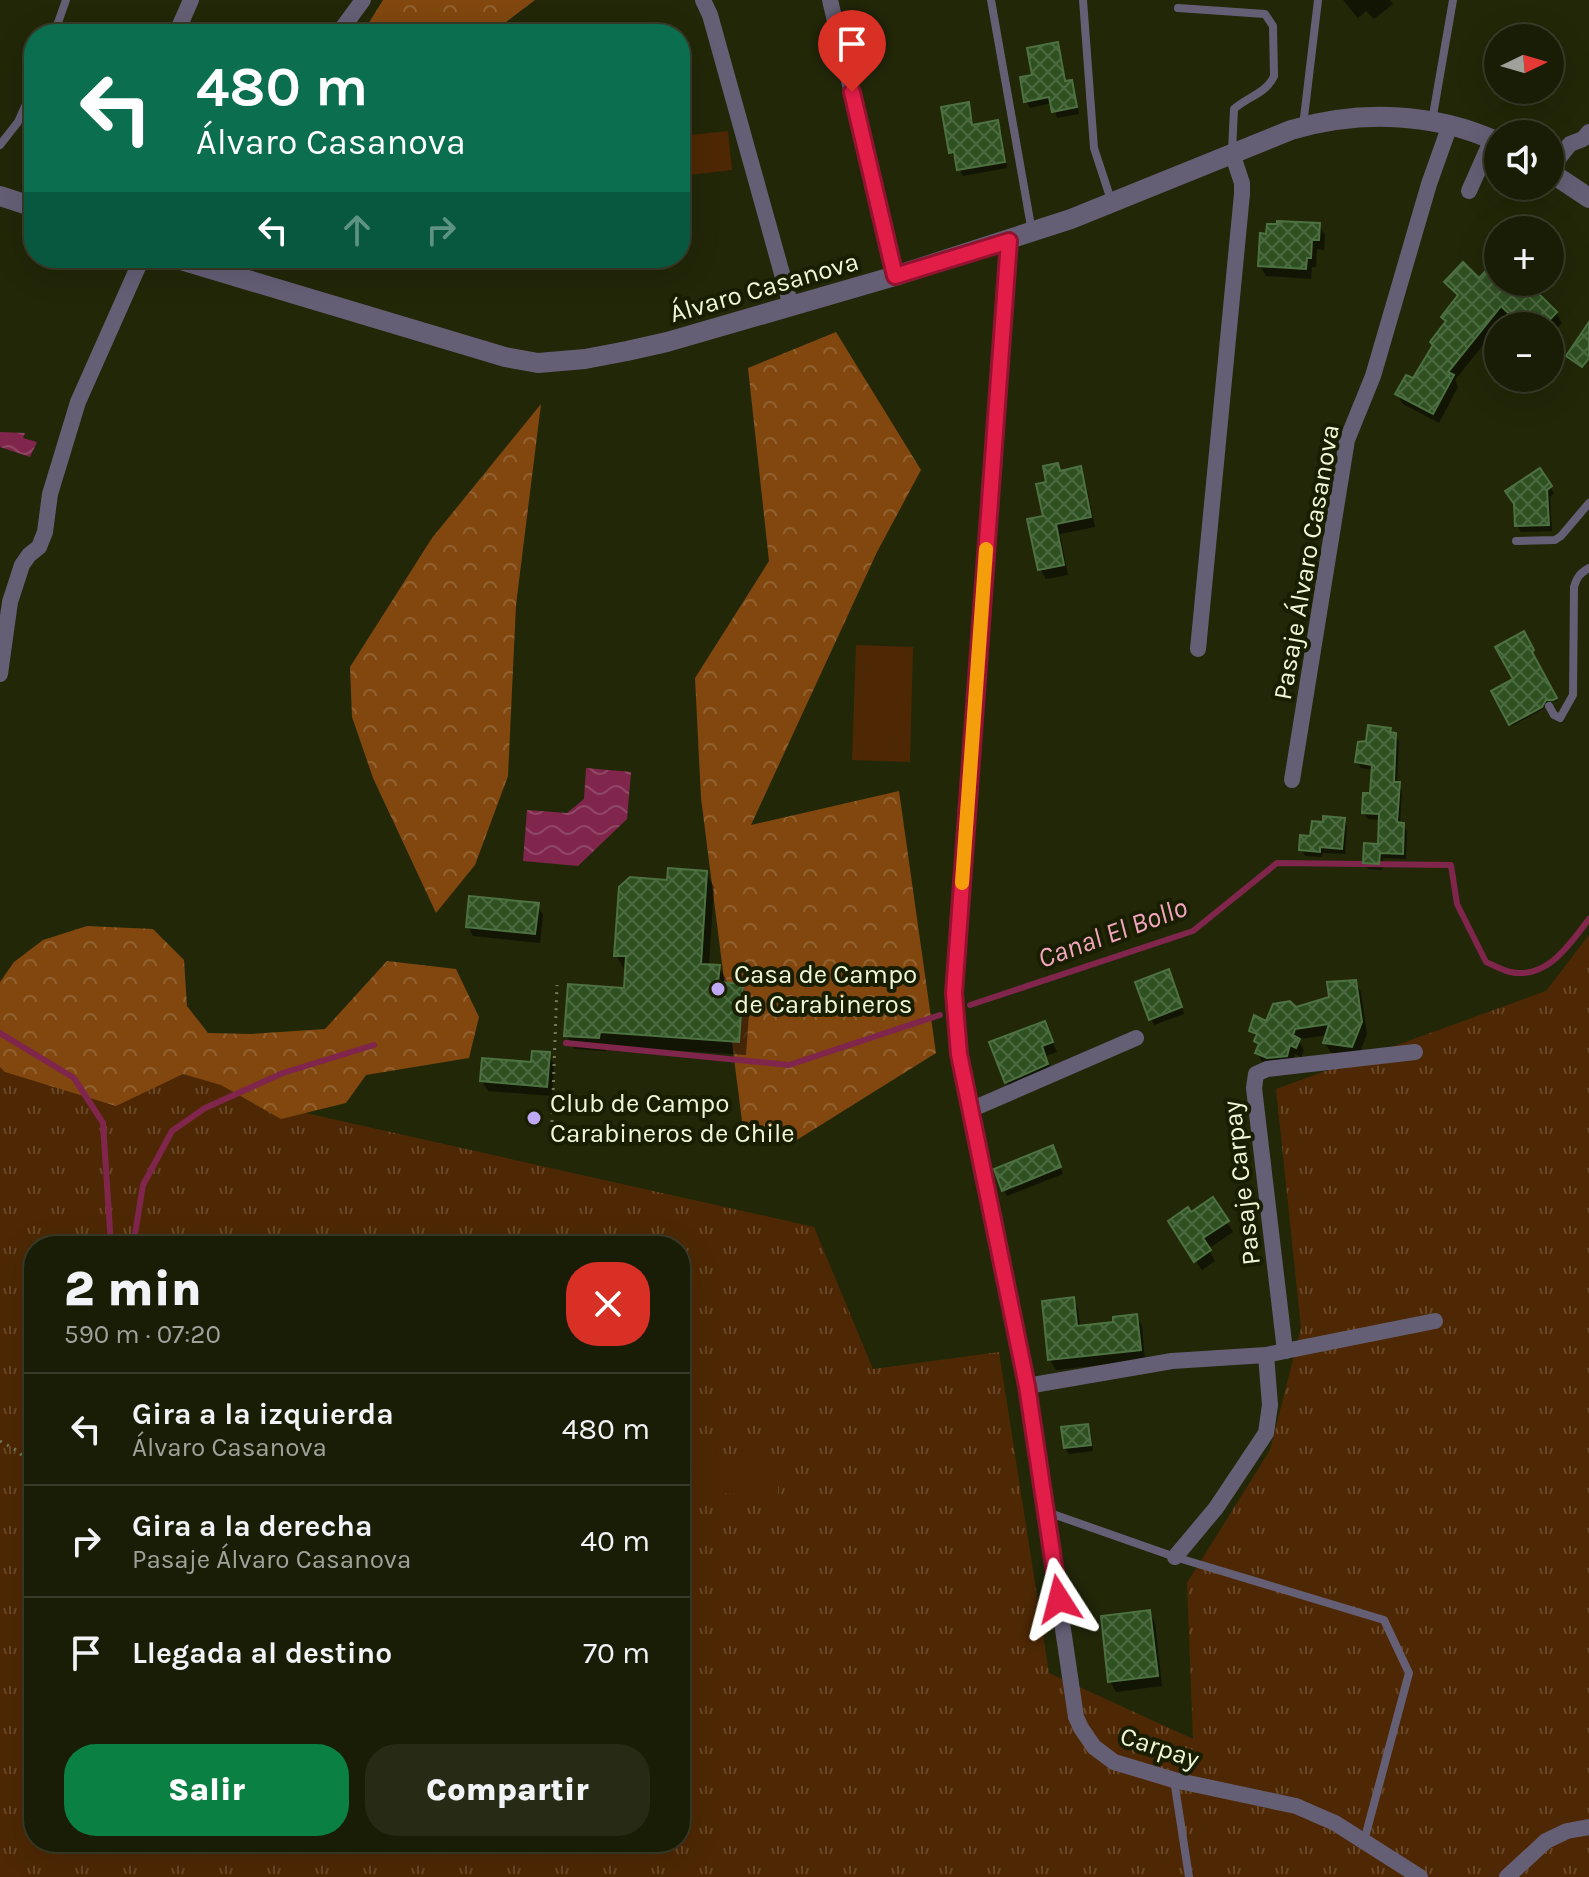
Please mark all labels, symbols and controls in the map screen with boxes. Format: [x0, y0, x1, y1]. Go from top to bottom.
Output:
pin [818, 10, 886, 92]
icon: arrive [830, 22, 874, 66]
north arrow [1484, 24, 1564, 104]
map controls [1484, 24, 1564, 392]
text: 480 m [196, 54, 368, 119]
icon: left [64, 56, 168, 160]
button: sound [1484, 120, 1564, 200]
text: Álvaro Casanova [196, 121, 466, 163]
icon: left [251, 208, 295, 252]
icon: ahead [335, 208, 379, 252]
icon: right [419, 208, 463, 252]
button: + [1484, 216, 1564, 296]
street label: Álvaro Casanova [666, 245, 862, 329]
button: − [1484, 312, 1564, 392]
street label: Pasaje Álvaro Casanova [1266, 422, 1346, 702]
water label: Canal El Bollo [1033, 890, 1192, 975]
place label: Casa de Campo de Carabineros [734, 959, 917, 1020]
marker: Casa de Campo de Carabineros [709, 980, 727, 998]
place label: Club de Campo Carabineros de Chile [550, 1088, 795, 1149]
street label: Pasaje Carpay [1216, 1099, 1267, 1267]
marker: Club de Campo Carabineros de Chile [525, 1109, 543, 1127]
text: 2 min [64, 1261, 202, 1317]
button: close [566, 1262, 650, 1346]
text: 590 m · 07:20 [64, 1319, 221, 1350]
text: Gira a la izquierda [132, 1396, 394, 1432]
icon: left [64, 1407, 108, 1451]
text: 480 m [562, 1411, 650, 1447]
text: Álvaro Casanova [132, 1432, 327, 1463]
text: Gira a la derecha [132, 1508, 373, 1544]
icon: right [64, 1519, 108, 1563]
text: 40 m [580, 1523, 650, 1559]
text: Pasaje Álvaro Casanova [132, 1544, 411, 1575]
position arrow [1017, 1557, 1101, 1641]
icon: arrive [64, 1631, 108, 1675]
text: Llegada al destino [132, 1635, 392, 1671]
text: 70 m [583, 1635, 650, 1671]
street label: Carpay [1116, 1720, 1203, 1775]
button: Salir [64, 1744, 349, 1836]
button: Compartir [365, 1744, 650, 1836]

